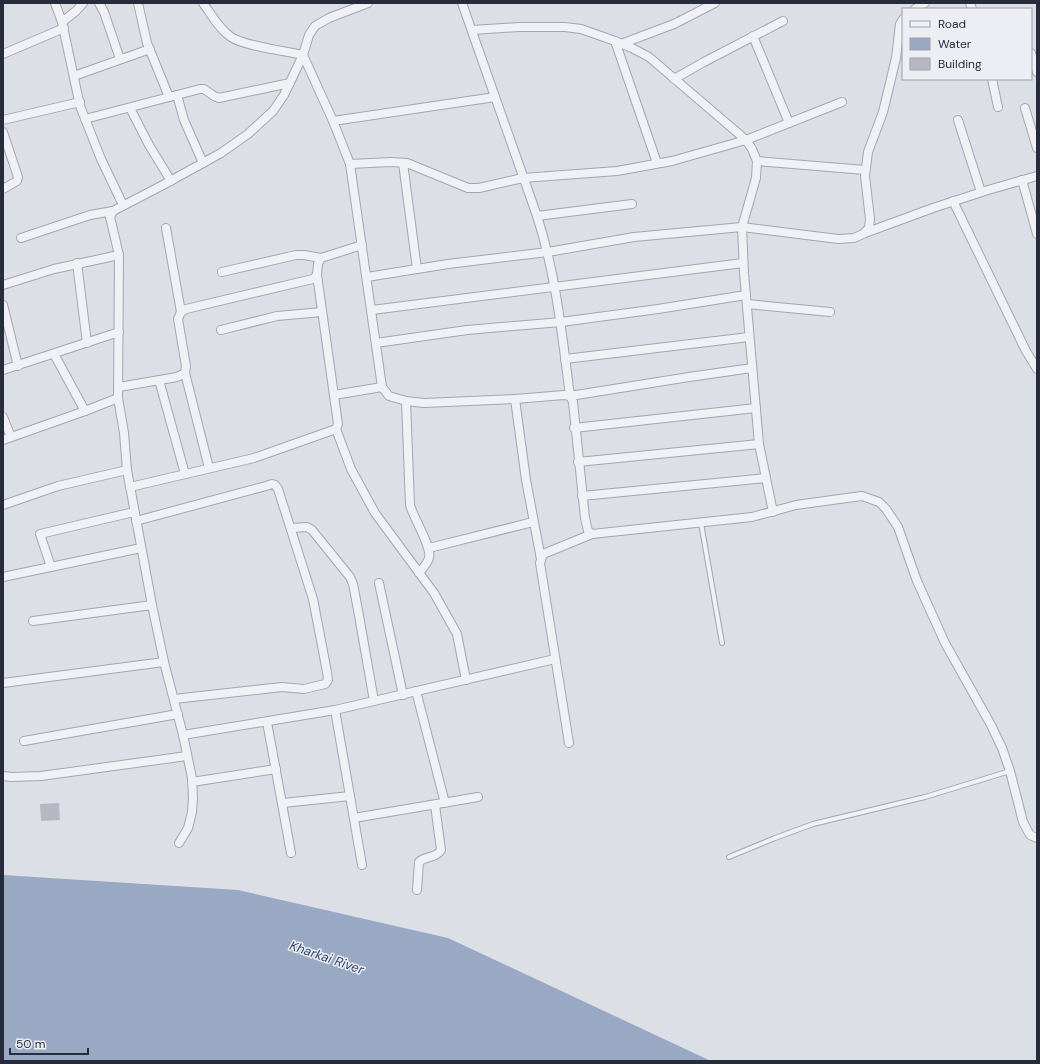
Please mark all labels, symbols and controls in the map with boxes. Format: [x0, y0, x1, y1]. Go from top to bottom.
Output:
legend [902, 8, 1032, 80]
text: Road [938, 16, 966, 32]
text: Water [938, 36, 972, 52]
text: Building [938, 56, 982, 72]
water label: Kharkai River [288, 937, 367, 978]
scale bar [10, 1030, 88, 1056]
text: 50 m [16, 1036, 45, 1052]

